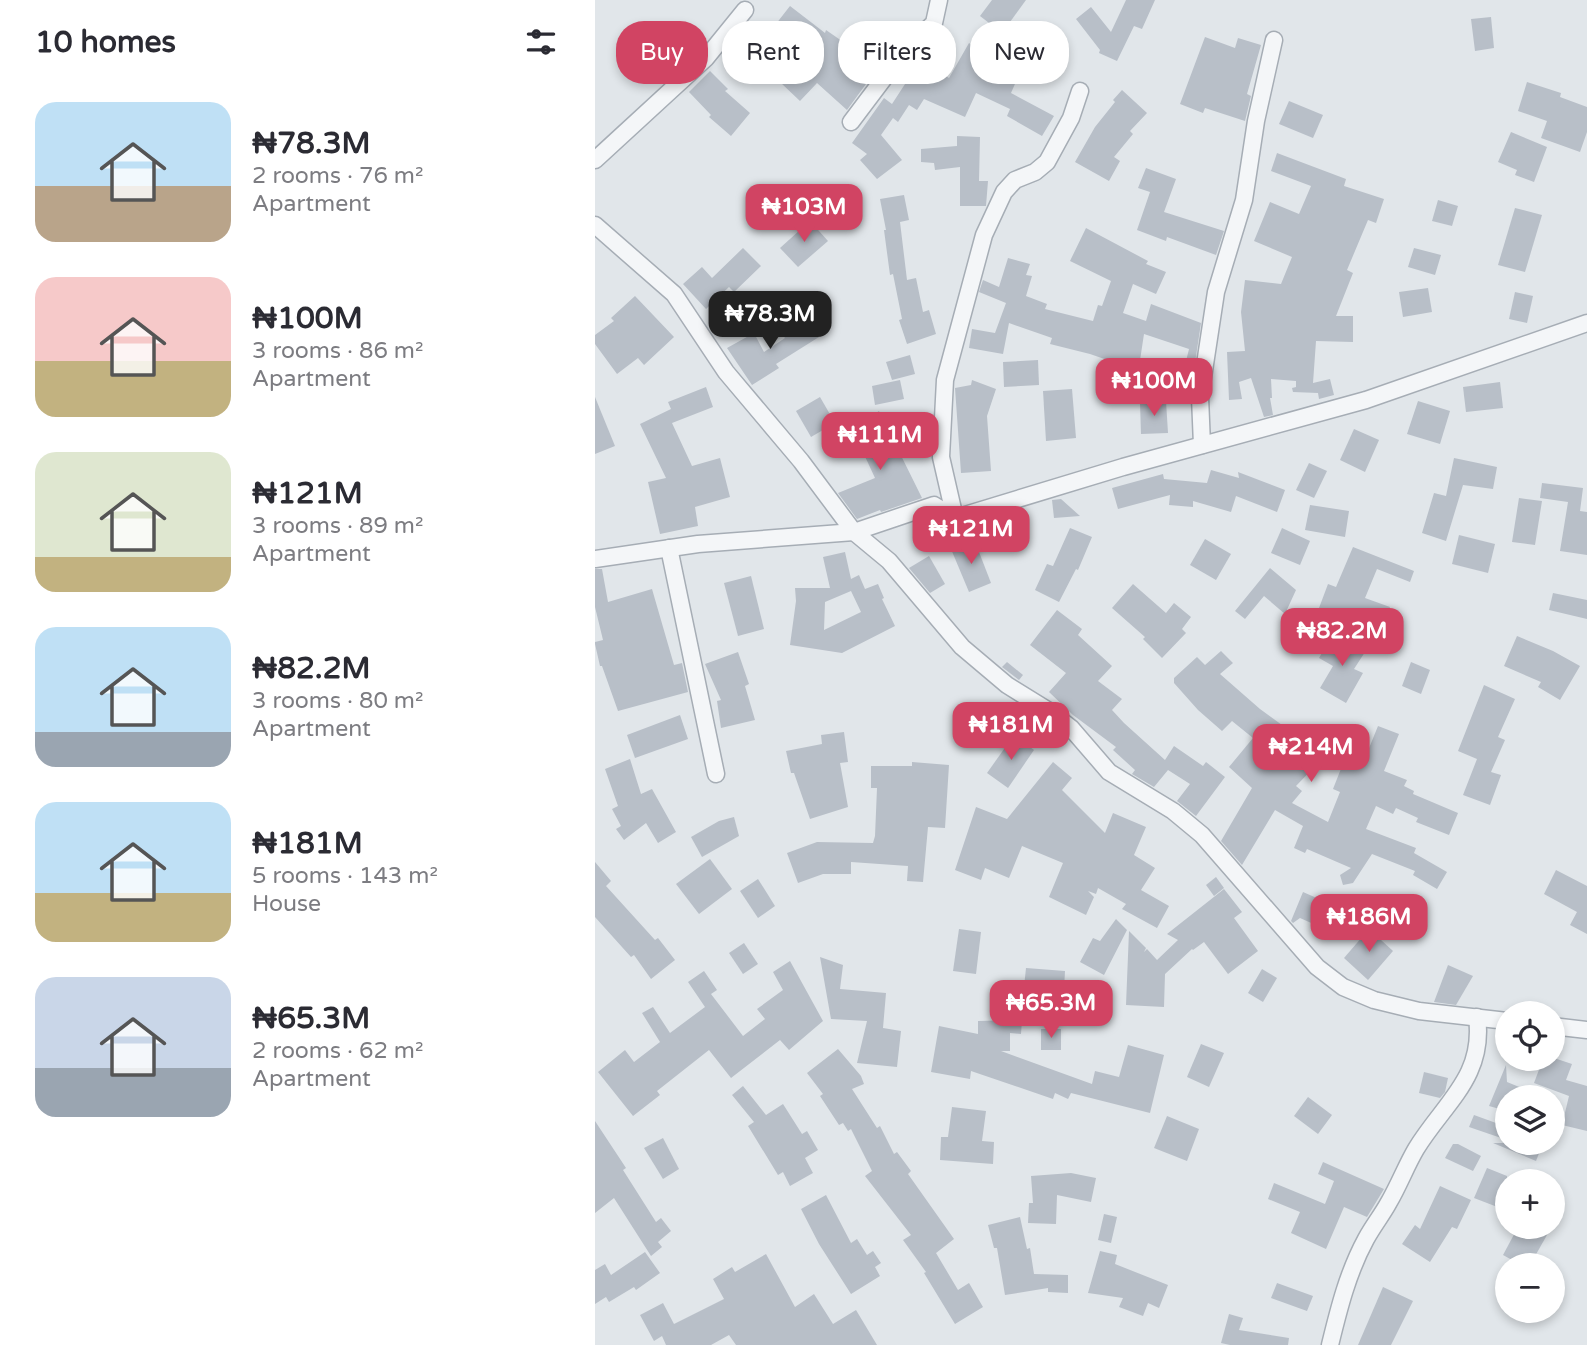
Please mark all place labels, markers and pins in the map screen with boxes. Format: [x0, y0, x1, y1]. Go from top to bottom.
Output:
pin: ₦103M [755, 184, 853, 244]
pin: ₦78.3M [713, 292, 827, 351]
pin: ₦100M [1105, 358, 1203, 418]
pin: ₦111M [831, 412, 929, 472]
pin: ₦121M [922, 506, 1020, 566]
pin: ₦82.2M [1285, 608, 1399, 668]
pin: ₦181M [962, 702, 1060, 762]
pin: ₦214M [1262, 724, 1360, 784]
pin: ₦186M [1320, 894, 1418, 954]
pin: ₦65.3M [994, 981, 1108, 1040]

